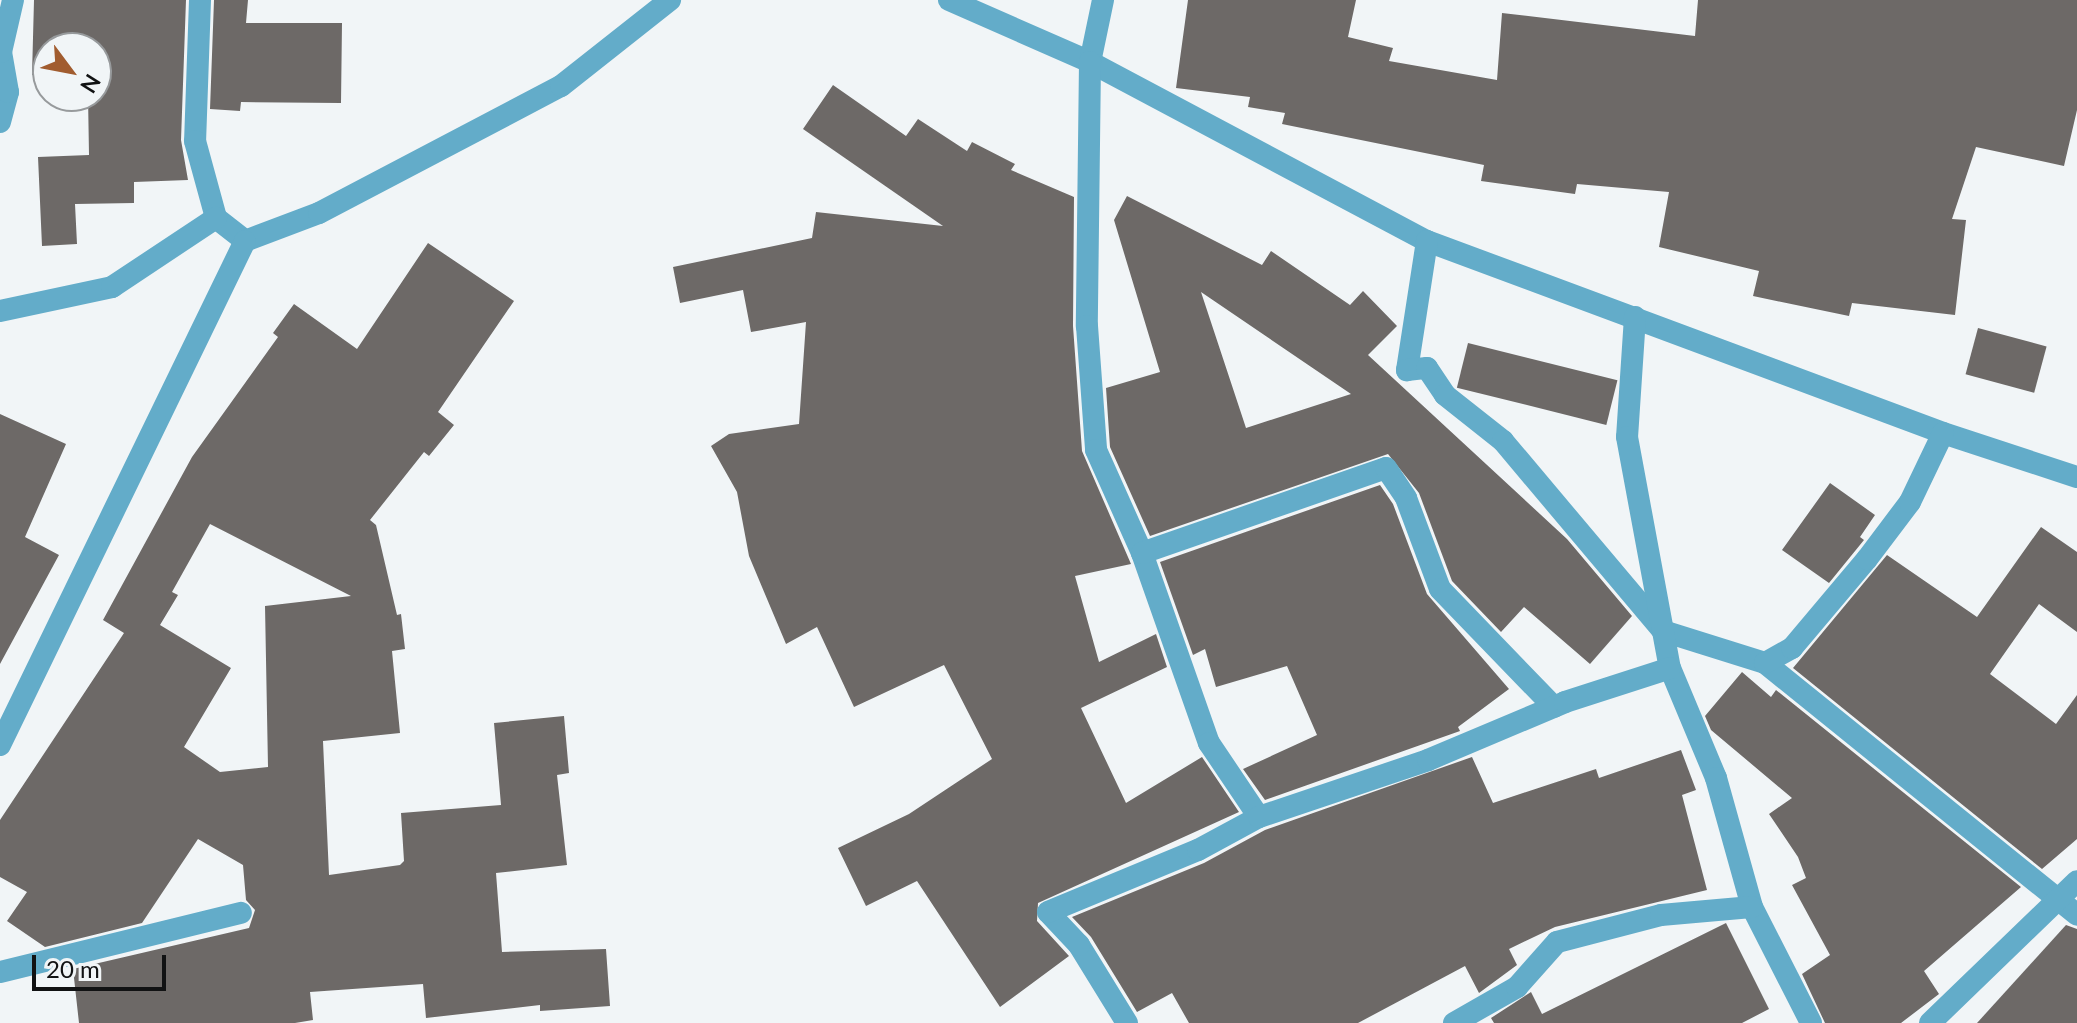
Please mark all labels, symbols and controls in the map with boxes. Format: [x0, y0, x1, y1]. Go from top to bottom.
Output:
north arrow [32, 32, 112, 112]
text: N [75, 70, 107, 98]
scale bar [36, 939, 170, 989]
text: 20 m [46, 954, 100, 983]

